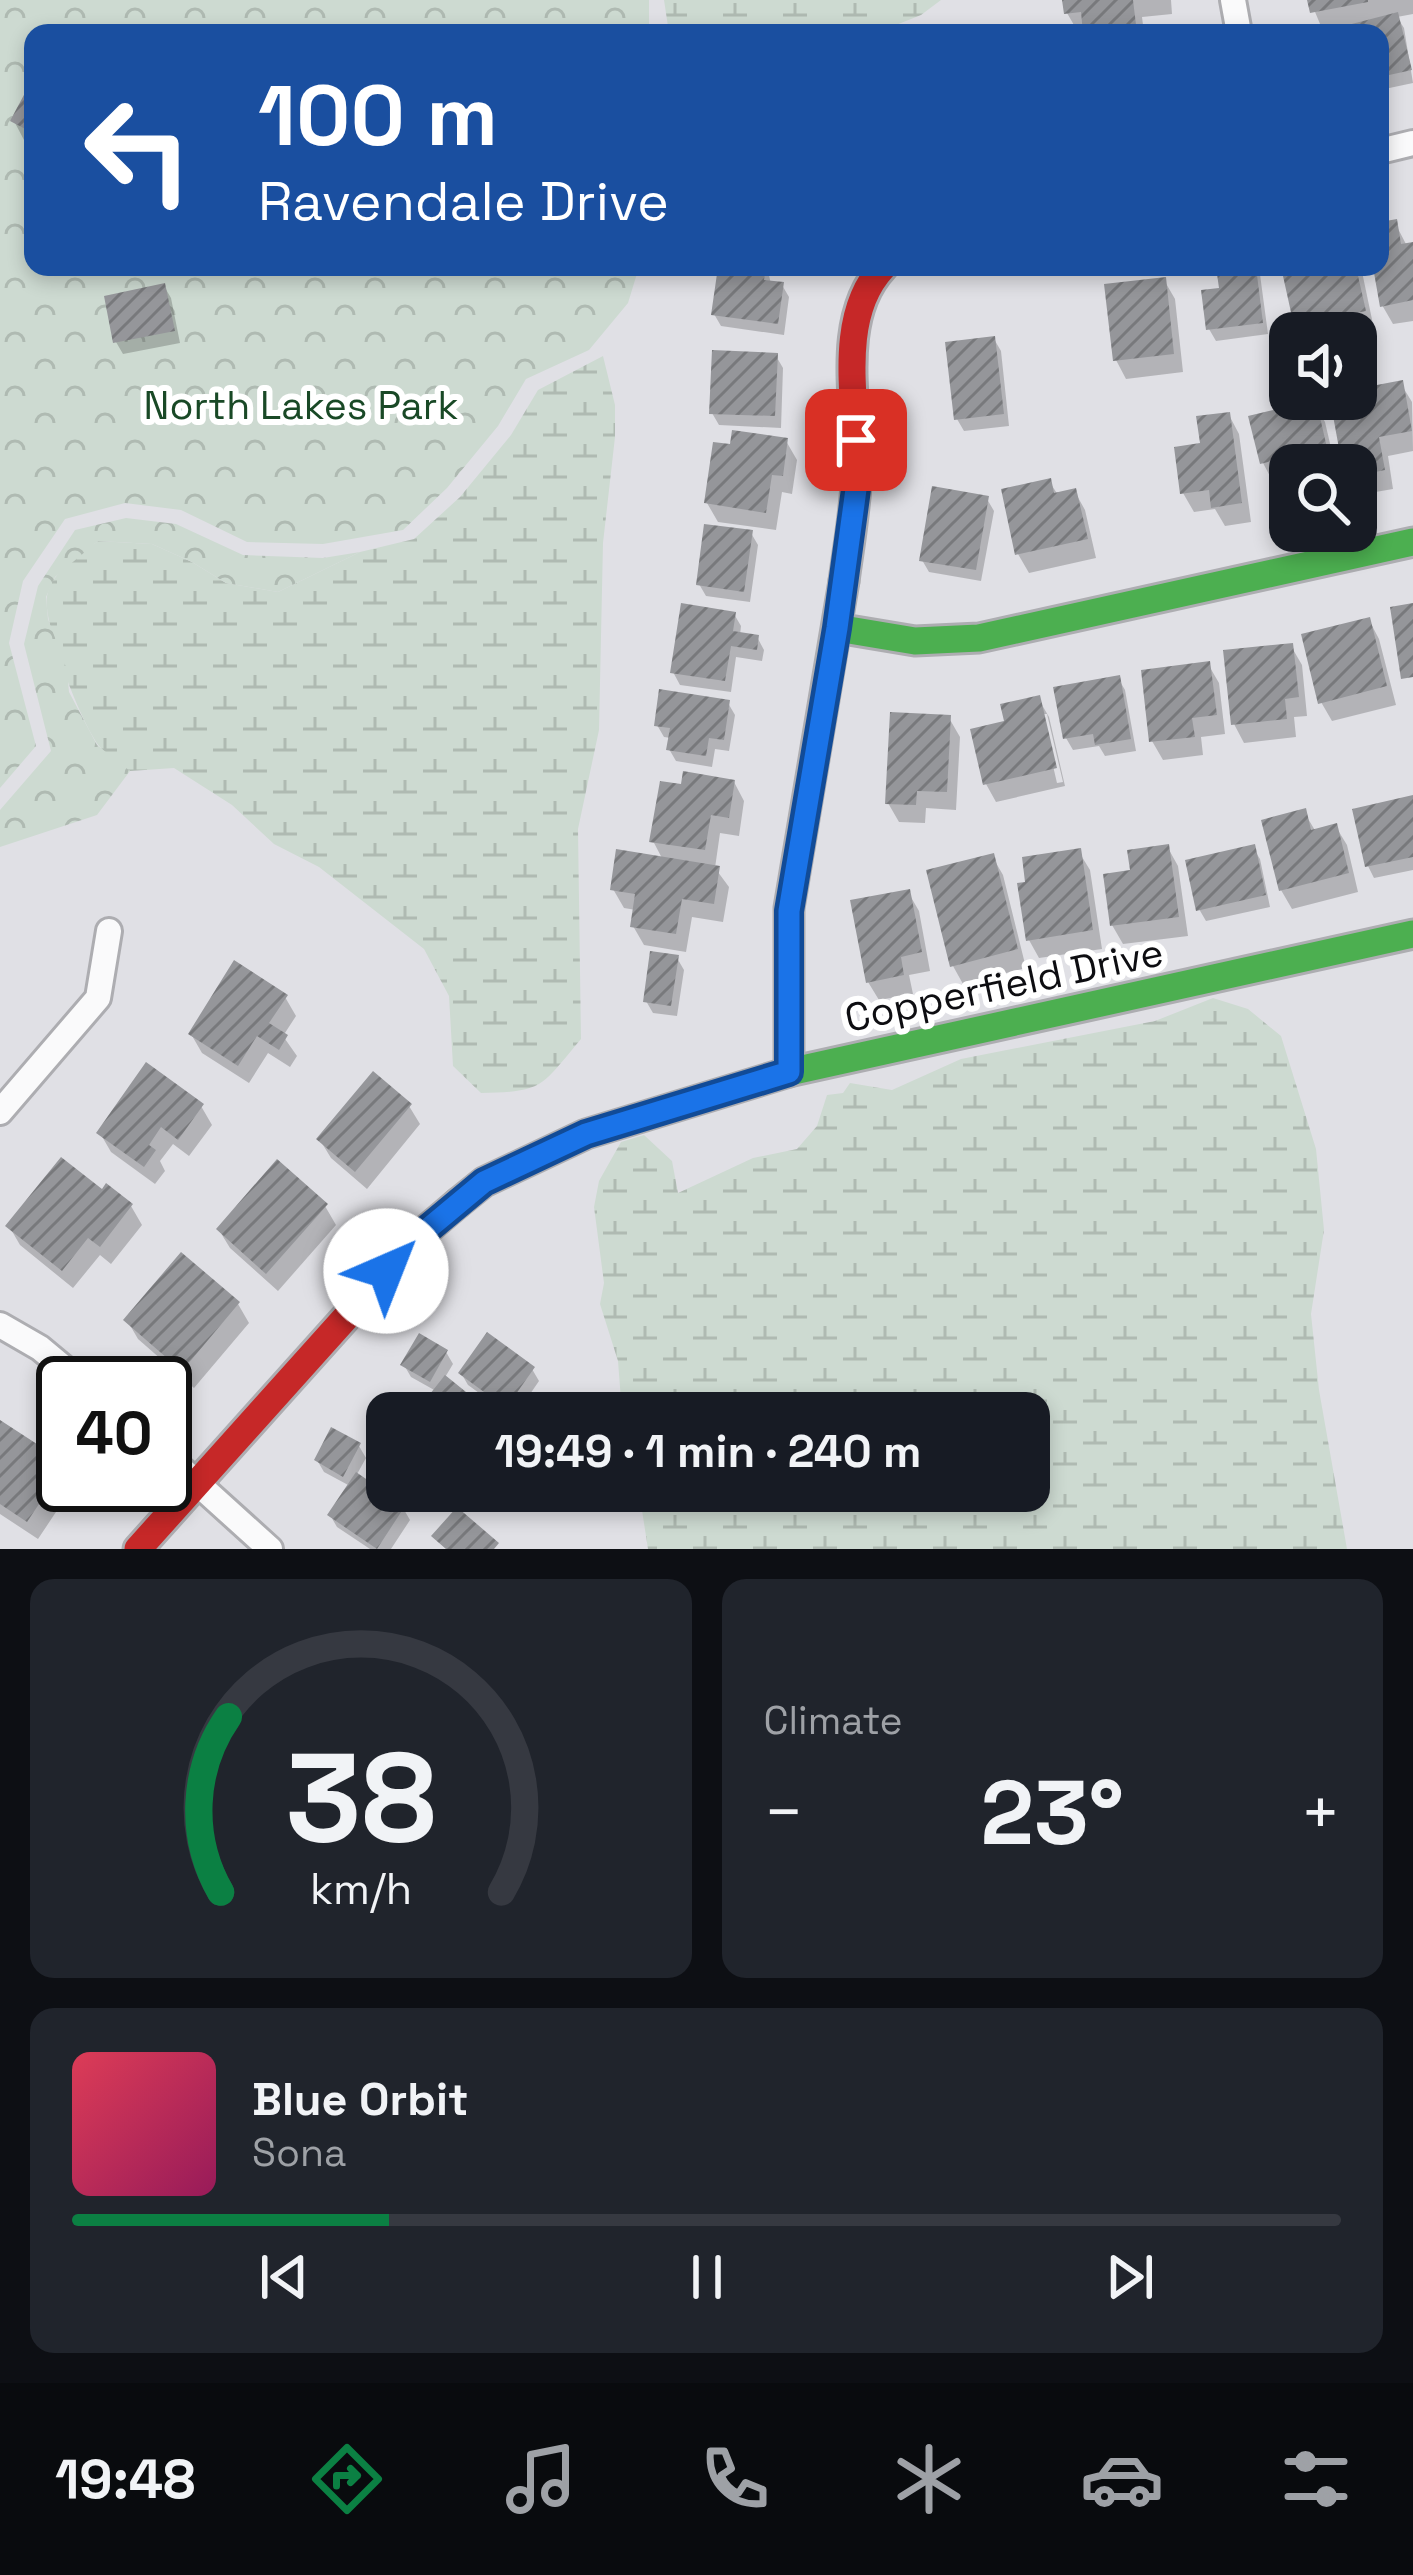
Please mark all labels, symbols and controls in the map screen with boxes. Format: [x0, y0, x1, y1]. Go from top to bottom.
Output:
text: 100 m [258, 62, 498, 170]
icon: left [60, 72, 216, 228]
text: Ravendale Drive [258, 167, 669, 236]
map controls [1269, 312, 1377, 552]
button: sound [1269, 312, 1377, 420]
park label: North Lakes Park [143, 381, 459, 430]
pin [805, 389, 907, 491]
icon: arrive [823, 407, 889, 473]
button: search [1269, 444, 1377, 552]
street label: Copperfield Drive [840, 927, 1168, 1043]
position arrow [323, 1208, 449, 1334]
speed limit sign: 40 [36, 1356, 192, 1512]
text: 19:49 · 1 min · 240 m [495, 1423, 921, 1480]
text: Climate [764, 1696, 903, 1745]
text: 38 [285, 1718, 436, 1877]
text: 23° [980, 1755, 1124, 1870]
text: − [764, 1770, 804, 1854]
text: + [1300, 1770, 1341, 1854]
text: km/h [310, 1861, 412, 1916]
text: Blue Orbit [252, 2071, 468, 2128]
text: Sona [252, 2128, 346, 2177]
icon: previous [251, 2244, 317, 2310]
icon: pause [674, 2244, 740, 2310]
icon: next [1097, 2244, 1163, 2310]
icon: directions [305, 2437, 389, 2521]
icon: music [499, 2437, 583, 2521]
icon: phone [693, 2437, 777, 2521]
icon: climate [887, 2437, 971, 2521]
icon: car [1080, 2437, 1164, 2521]
icon: filters [1274, 2437, 1358, 2521]
text: 19:48 [55, 2445, 196, 2514]

